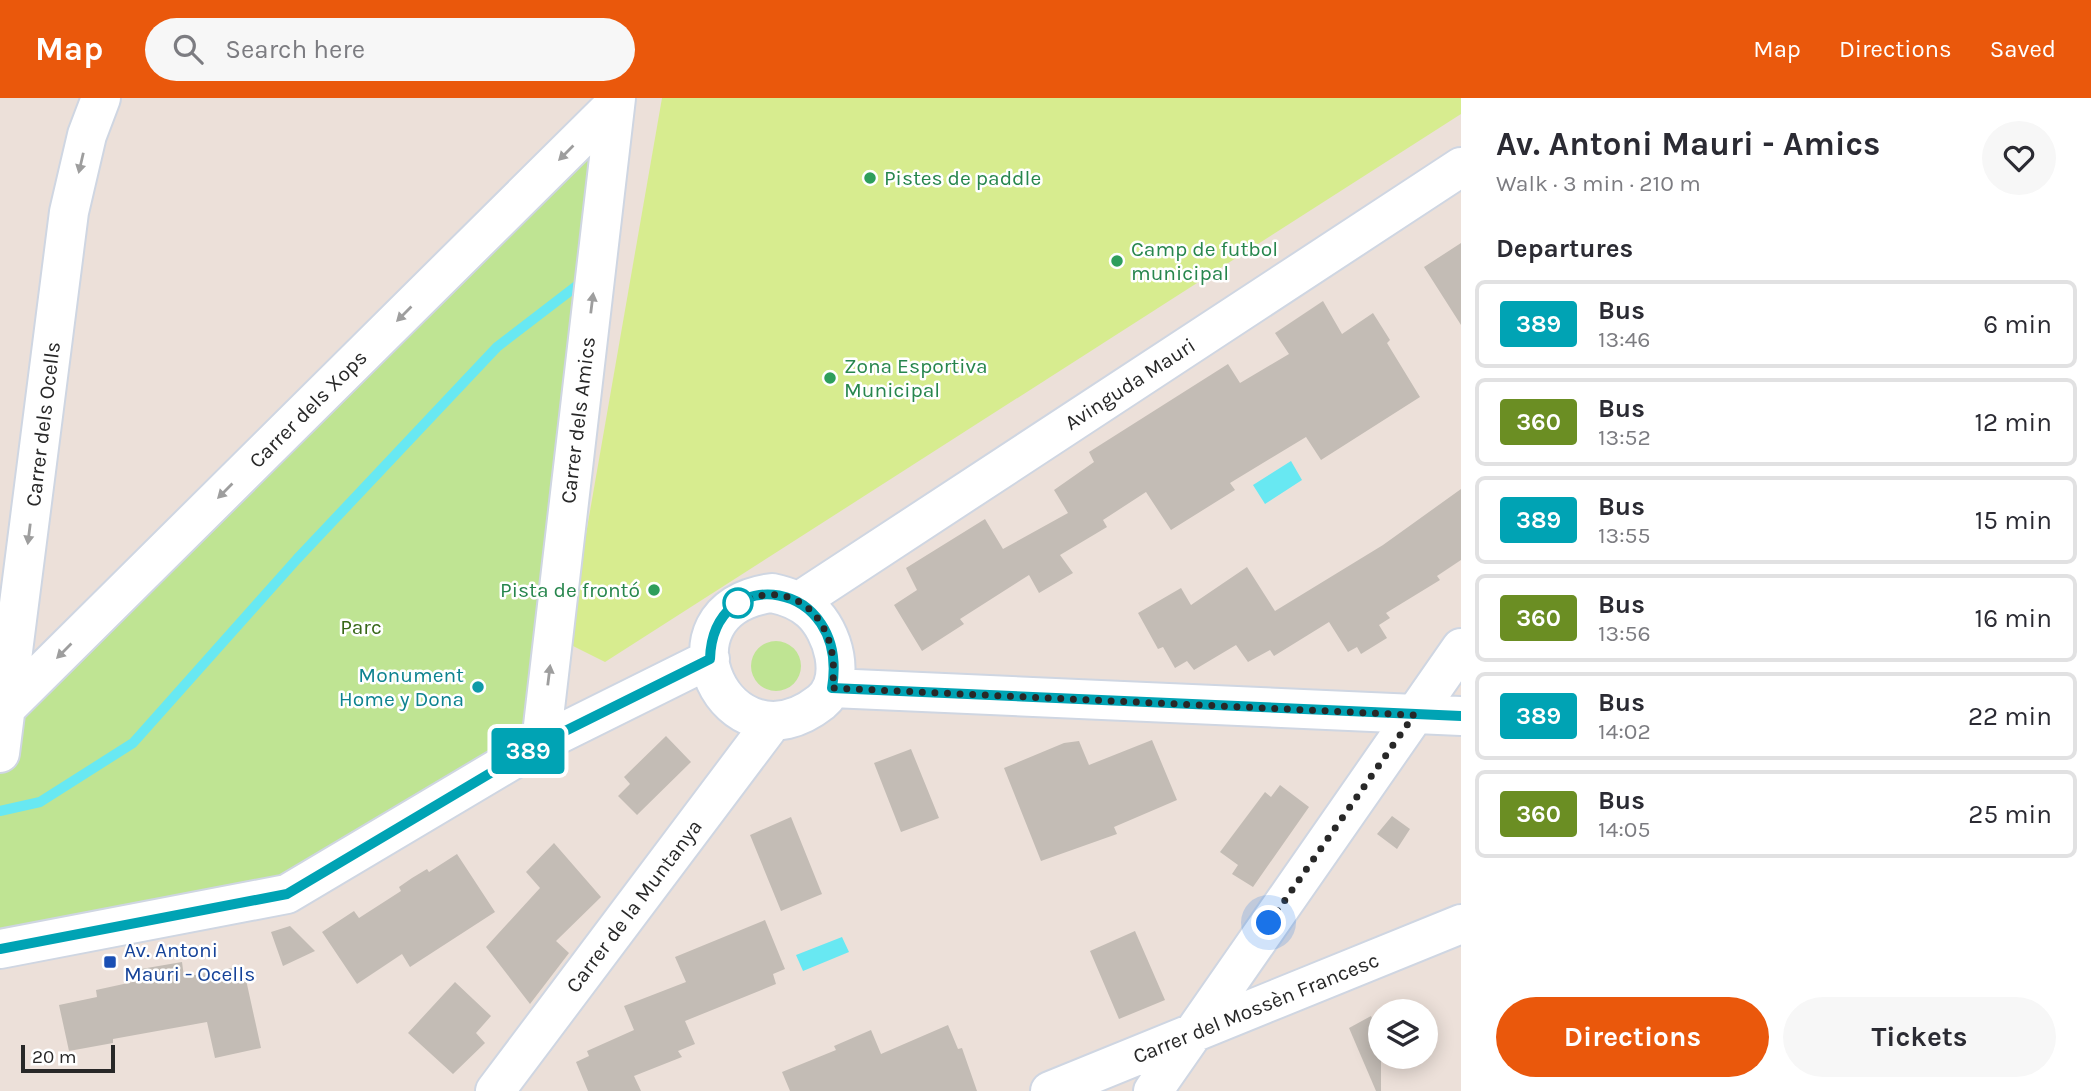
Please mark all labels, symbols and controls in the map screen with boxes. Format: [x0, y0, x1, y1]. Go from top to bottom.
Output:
search box [145, 18, 635, 81]
text: Map [35, 30, 103, 68]
icon: search [169, 30, 207, 68]
text: Search here [225, 34, 365, 65]
text: Map [1753, 35, 1801, 63]
text: Directions [1839, 35, 1952, 63]
text: Saved [1990, 35, 2056, 63]
button: heart [1982, 121, 2056, 195]
text: Av. Antoni Mauri - Amics [1496, 125, 1881, 163]
one-way arrow [558, 145, 575, 161]
one-way arrow [75, 152, 86, 174]
place label: Pistes de paddle [884, 166, 1041, 190]
marker: Pistes de paddle [862, 170, 878, 186]
text: Walk · 3 min · 210 m [1496, 170, 1701, 197]
text: Departures [1496, 233, 1633, 264]
place label: Camp de futbol municipal [1131, 237, 1278, 285]
marker: Camp de futbol municipal [1109, 253, 1125, 269]
one-way arrow [587, 291, 598, 313]
text: Bus [1598, 295, 1645, 326]
one-way arrow [396, 305, 413, 322]
text: 6 min [1983, 309, 2052, 340]
text: 389 [1516, 310, 1561, 338]
text: 13:46 [1598, 326, 1651, 353]
street label: Avinguda Mauri [1060, 333, 1200, 435]
street label: Carrer dels Amics [556, 335, 600, 505]
street label: Carrer dels Ocells [21, 340, 65, 508]
street label: Carrer dels Xops [244, 345, 372, 473]
place label: Zona Esportiva Municipal [844, 354, 988, 402]
marker: Zona Esportiva Municipal [822, 370, 838, 386]
text: Bus [1598, 393, 1645, 424]
text: 12 min [1974, 407, 2052, 438]
text: 360 [1516, 408, 1561, 436]
text: 13:52 [1598, 424, 1651, 451]
one-way arrow [218, 482, 234, 499]
text: Bus [1598, 491, 1645, 522]
text: 15 min [1975, 505, 2052, 536]
text: 389 [1516, 506, 1561, 534]
text: 13:55 [1598, 522, 1650, 549]
one-way arrow [23, 523, 34, 545]
place label: Pista de frontó [500, 578, 640, 602]
marker: Pista de frontó [646, 582, 662, 598]
unlabelled marker [723, 588, 753, 618]
text: Bus [1598, 589, 1645, 620]
text: 16 min [1975, 603, 2052, 634]
text: 360 [1516, 604, 1561, 632]
park label: Parc [340, 615, 382, 639]
text: 13:56 [1598, 620, 1651, 647]
one-way arrow [56, 643, 73, 659]
place label: Monument Home y Dona [339, 663, 464, 711]
one-way arrow [544, 664, 555, 686]
marker: Monument Home y Dona [470, 679, 486, 695]
text: Bus [1598, 687, 1645, 718]
text: 22 min [1968, 701, 2052, 732]
text: 389 [1516, 702, 1561, 730]
text: 14:02 [1598, 718, 1651, 745]
line badge: 389 [488, 728, 568, 774]
text: 389 [505, 737, 551, 765]
text: Bus [1598, 785, 1645, 816]
text: 25 min [1968, 799, 2052, 830]
text: 360 [1516, 800, 1561, 828]
street label: Carrer de la Muntanya [561, 815, 707, 997]
text: 14:05 [1598, 816, 1650, 843]
your location [1251, 905, 1286, 940]
place label: Av. Antoni Mauri - Ocells [124, 938, 255, 986]
street label: Carrer del Mossèn Francesc [1130, 948, 1382, 1068]
marker: Av. Antoni Mauri - Ocells [102, 954, 118, 970]
button: Directions [1496, 997, 1769, 1077]
button: Tickets [1783, 997, 2056, 1077]
map controls [1368, 999, 1438, 1069]
button: layers [1368, 999, 1438, 1069]
scale bar [21, 1042, 116, 1074]
text: 20 m [32, 1046, 77, 1068]

